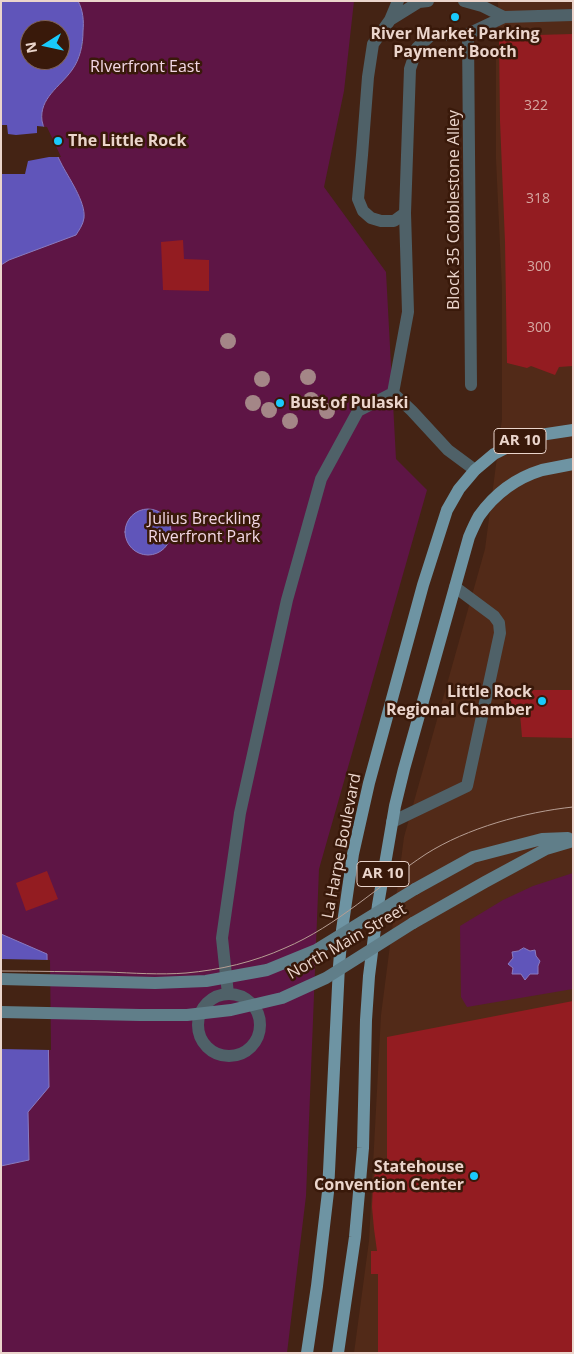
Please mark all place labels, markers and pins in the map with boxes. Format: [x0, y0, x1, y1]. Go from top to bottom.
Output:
marker: River Market Parking Payment Booth [449, 11, 461, 23]
place label: River Market Parking Payment Booth [370, 24, 540, 62]
place label: The Little Rock [68, 131, 186, 151]
marker: The Little Rock [52, 135, 64, 147]
place label: Bust of Pulaski [290, 393, 408, 413]
marker: Bust of Pulaski [274, 397, 286, 409]
place label: Little Rock Regional Chamber [386, 682, 532, 720]
marker: Little Rock Regional Chamber [536, 695, 548, 707]
place label: Statehouse Convention Center [314, 1157, 464, 1195]
marker: Statehouse Convention Center [468, 1170, 480, 1182]

